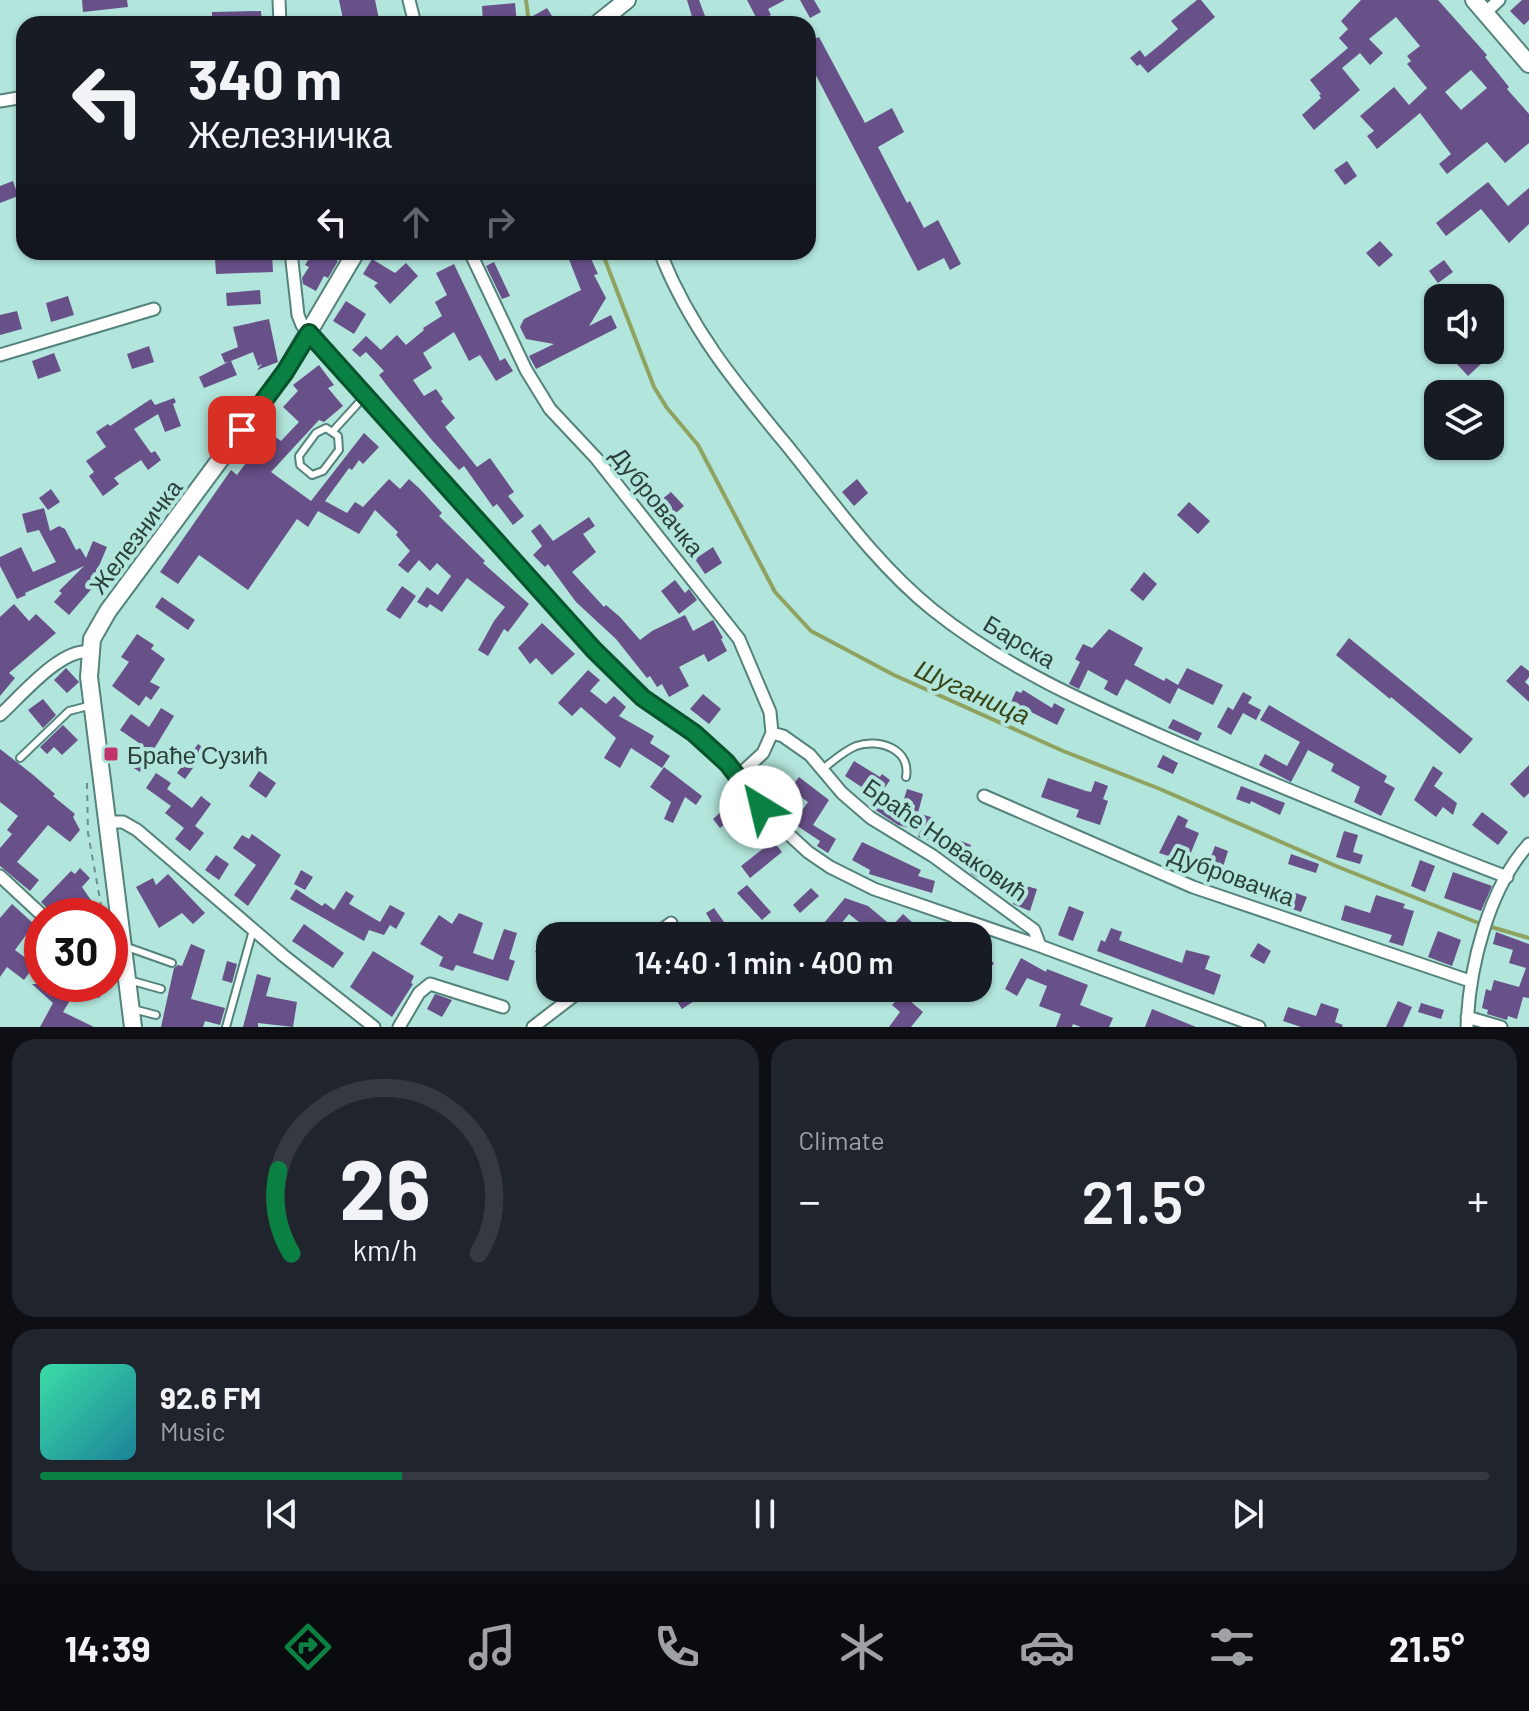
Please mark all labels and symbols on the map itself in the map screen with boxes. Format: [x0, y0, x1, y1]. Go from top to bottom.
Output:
pin [208, 396, 276, 464]
street label: Дубровачка [605, 441, 711, 562]
street label: Железничка [83, 473, 188, 599]
street label: Барска [979, 608, 1062, 674]
water label: Шуганица [911, 652, 1035, 730]
place label: Браће Сузић [127, 740, 268, 769]
marker: Браће Сузић [102, 745, 120, 763]
position arrow [719, 765, 803, 849]
street label: Браће Новаковић [858, 771, 1034, 907]
street label: Дубровачка [1165, 839, 1299, 911]
speed limit sign: 30 [24, 898, 128, 1002]

